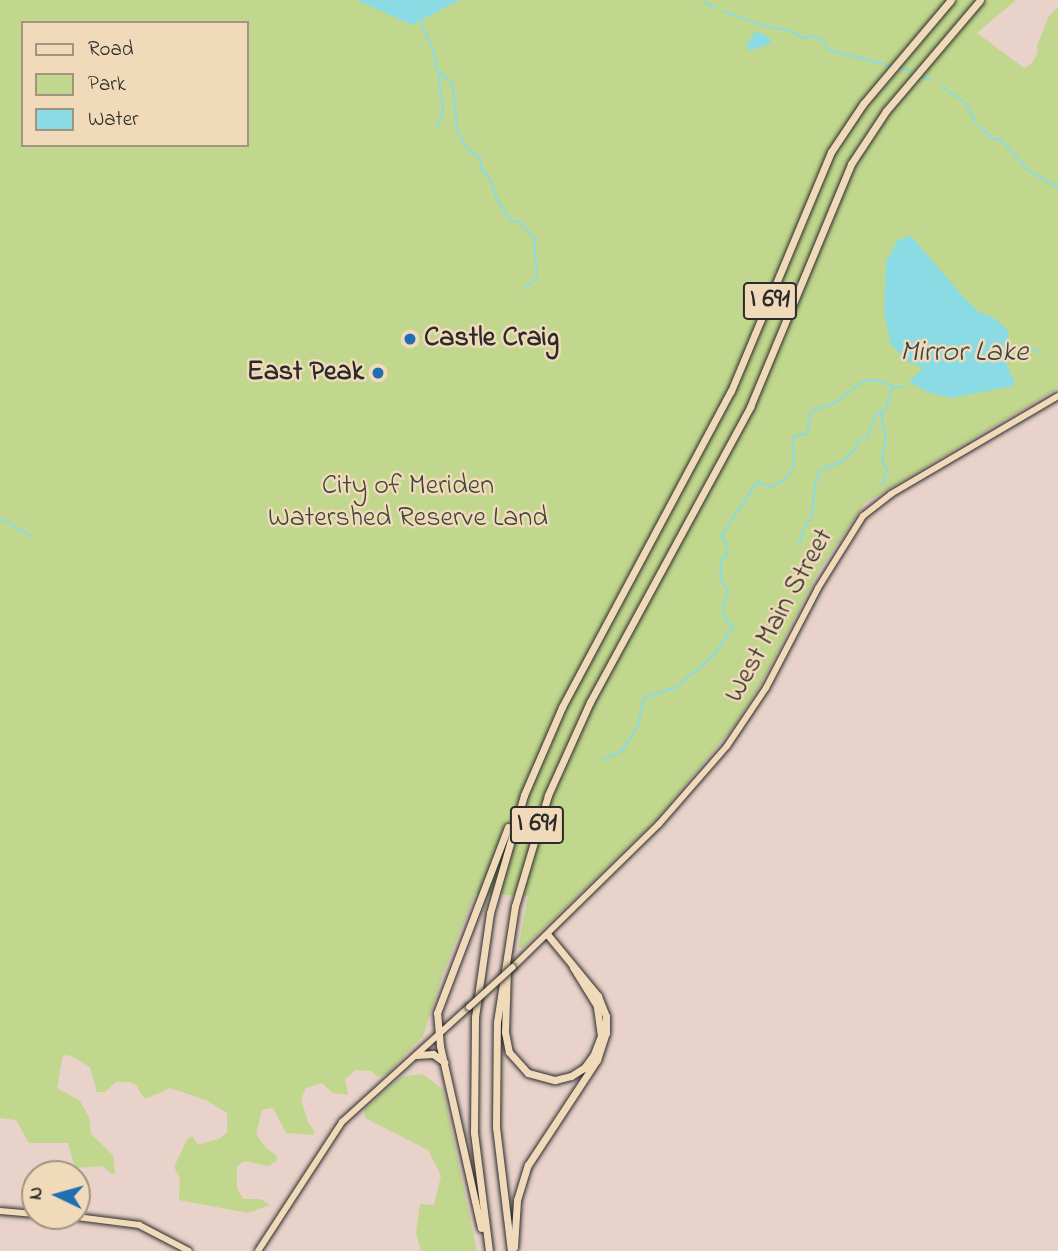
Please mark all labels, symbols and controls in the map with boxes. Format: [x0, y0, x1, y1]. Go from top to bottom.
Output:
legend [21, 21, 248, 147]
text: Road [88, 35, 134, 65]
text: Park [88, 70, 126, 100]
text: Water [88, 105, 139, 135]
road number: I 691 [742, 278, 798, 324]
place label: Castle Craig [424, 322, 559, 356]
marker: Castle Craig [402, 331, 418, 347]
water label: Mirror Lake [900, 335, 1028, 371]
place label: East Peak [247, 356, 364, 390]
marker: East Peak [370, 365, 386, 381]
park label: City of Meriden Watershed Reserve Land [268, 470, 548, 536]
street label: West Main Street [718, 523, 842, 709]
road number: I 691 [509, 803, 565, 848]
north arrow [21, 1160, 91, 1230]
text: N [23, 1186, 51, 1201]

